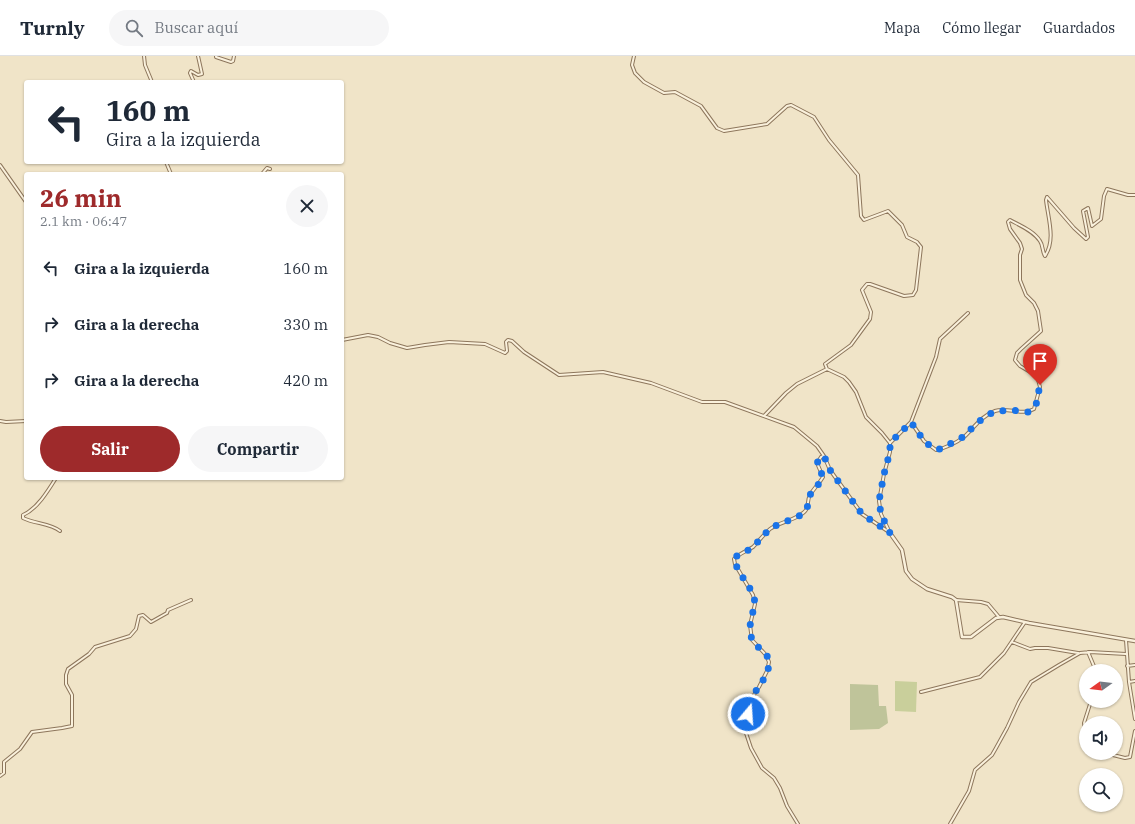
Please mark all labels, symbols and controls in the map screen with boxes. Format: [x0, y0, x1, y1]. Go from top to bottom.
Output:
search box [109, 10, 389, 46]
text: Turnly [20, 16, 85, 40]
icon: search [123, 17, 145, 39]
text: Buscar aquí [155, 18, 238, 37]
text: Mapa [884, 19, 920, 37]
text: Cómo llegar [942, 19, 1021, 37]
text: Guardados [1043, 19, 1115, 37]
text: 160 m [106, 92, 190, 129]
icon: left [40, 96, 92, 148]
text: Gira a la izquierda [106, 128, 261, 151]
text: 26 min [40, 182, 122, 214]
button: close [286, 185, 328, 227]
text: 2.1 km · 06:47 [40, 213, 127, 230]
icon: left [40, 257, 62, 279]
text: Gira a la izquierda [74, 259, 210, 278]
text: 160 m [283, 259, 328, 278]
icon: right [40, 313, 62, 335]
text: Gira a la derecha [74, 315, 199, 334]
text: 330 m [283, 315, 328, 334]
pin [1023, 344, 1057, 385]
icon: arrive [1029, 350, 1051, 372]
icon: right [40, 369, 62, 391]
text: Gira a la derecha [74, 371, 199, 390]
text: 420 m [283, 371, 328, 390]
button: Salir [40, 426, 180, 472]
button: Compartir [188, 426, 328, 472]
north arrow [1079, 664, 1123, 708]
map controls [1079, 664, 1123, 812]
position arrow [727, 693, 769, 735]
button: sound [1079, 716, 1123, 760]
button: search [1079, 768, 1123, 812]

